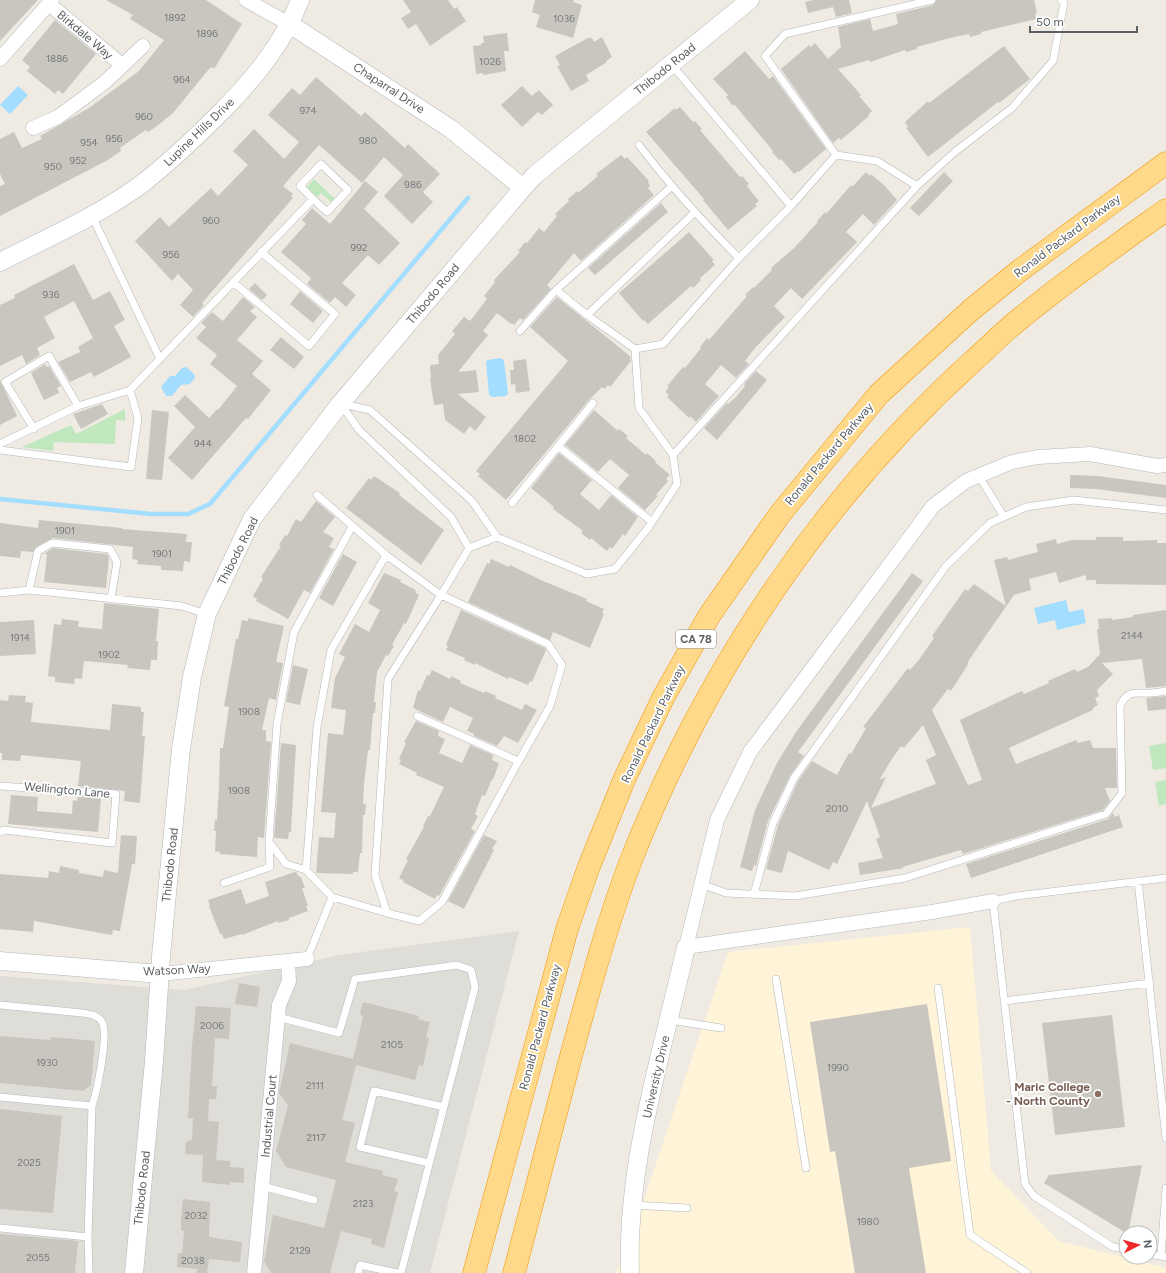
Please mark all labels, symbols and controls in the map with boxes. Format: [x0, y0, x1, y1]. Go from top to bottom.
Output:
street label: Birkdale Way [54, 8, 116, 63]
scale bar [1030, 8, 1137, 34]
house number: 1892 [164, 11, 186, 24]
house number: 1036 [553, 12, 575, 25]
text: 50 m [1036, 15, 1064, 29]
house number: 1896 [196, 27, 218, 40]
street label: Thibodo Road [632, 40, 698, 98]
house number: 1886 [46, 52, 68, 65]
house number: 1026 [479, 55, 501, 68]
street label: Chaparral Drive [351, 60, 428, 117]
house number: 964 [173, 73, 191, 86]
street label: Lupine Hills Drive [161, 95, 237, 169]
house number: 974 [299, 104, 317, 117]
house number: 960 [135, 110, 153, 123]
house number: 956 [105, 132, 123, 145]
house number: 980 [359, 134, 377, 147]
house number: 954 [80, 136, 98, 149]
house number: 952 [70, 154, 87, 167]
house number: 950 [44, 160, 62, 173]
house number: 986 [404, 178, 422, 191]
street label: Ronald Packard Parkway [1011, 191, 1124, 281]
house number: 960 [202, 214, 220, 227]
house number: 992 [351, 241, 367, 254]
house number: 956 [162, 248, 180, 261]
street label: Thibodo Road [404, 261, 462, 327]
house number: 936 [43, 288, 60, 301]
street label: Ronald Packard Parkway [782, 399, 876, 508]
house number: 1802 [514, 432, 536, 445]
house number: 944 [194, 437, 212, 450]
street label: Thibodo Road [215, 515, 261, 587]
house number: 1901 [55, 524, 75, 537]
house number: 1901 [152, 547, 172, 560]
house number: 2144 [1121, 629, 1143, 642]
road number: CA 78 [676, 630, 716, 648]
house number: 1914 [10, 631, 30, 644]
house number: 1902 [98, 648, 120, 661]
street label: Ronald Packard Parkway [618, 662, 688, 785]
house number: 1908 [238, 705, 260, 718]
street label: Wellington Lane [23, 779, 111, 801]
house number: 1908 [228, 784, 250, 797]
house number: 2010 [826, 802, 848, 815]
street label: Thibodo Road [159, 827, 181, 903]
street label: Watson Way [143, 961, 212, 979]
street label: Ronald Packard Parkway [516, 962, 564, 1091]
house number: 2006 [200, 1019, 224, 1032]
street label: University Drive [640, 1034, 672, 1120]
house number: 2105 [381, 1038, 403, 1051]
house number: 1930 [36, 1056, 58, 1069]
house number: 1990 [827, 1061, 849, 1074]
street label: Industrial Court [258, 1073, 280, 1158]
house number: 2111 [306, 1079, 324, 1092]
place label: Maric College - North County [1006, 1080, 1090, 1108]
marker: Maric College - North County [1093, 1089, 1103, 1099]
house number: 2117 [306, 1131, 326, 1144]
street label: Thibodo Road [131, 1150, 153, 1226]
house number: 2025 [17, 1156, 41, 1169]
house number: 2123 [353, 1197, 373, 1210]
house number: 2032 [184, 1209, 208, 1222]
house number: 1980 [857, 1215, 879, 1228]
north arrow [1118, 1225, 1158, 1265]
text: N [1141, 1239, 1154, 1249]
house number: 2129 [290, 1244, 311, 1257]
house number: 2055 [26, 1251, 50, 1264]
house number: 2038 [181, 1254, 205, 1267]

